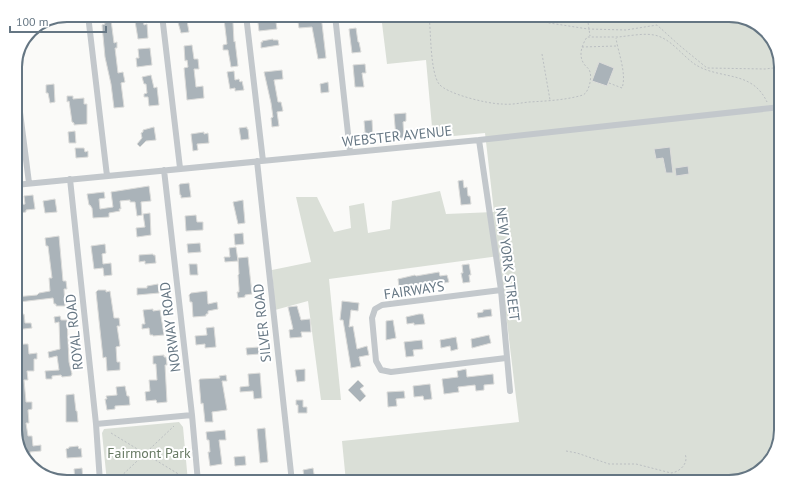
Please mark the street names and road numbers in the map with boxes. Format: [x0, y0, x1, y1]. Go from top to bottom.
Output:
street label: WEBSTER AVENUE [341, 121, 453, 151]
street label: NEW YORK STREET [492, 206, 524, 322]
street label: FAIRWAYS [383, 277, 445, 303]
street label: NORWAY ROAD [156, 281, 184, 373]
street label: SILVER ROAD [249, 283, 275, 363]
street label: ROYAL ROAD [61, 293, 87, 371]

